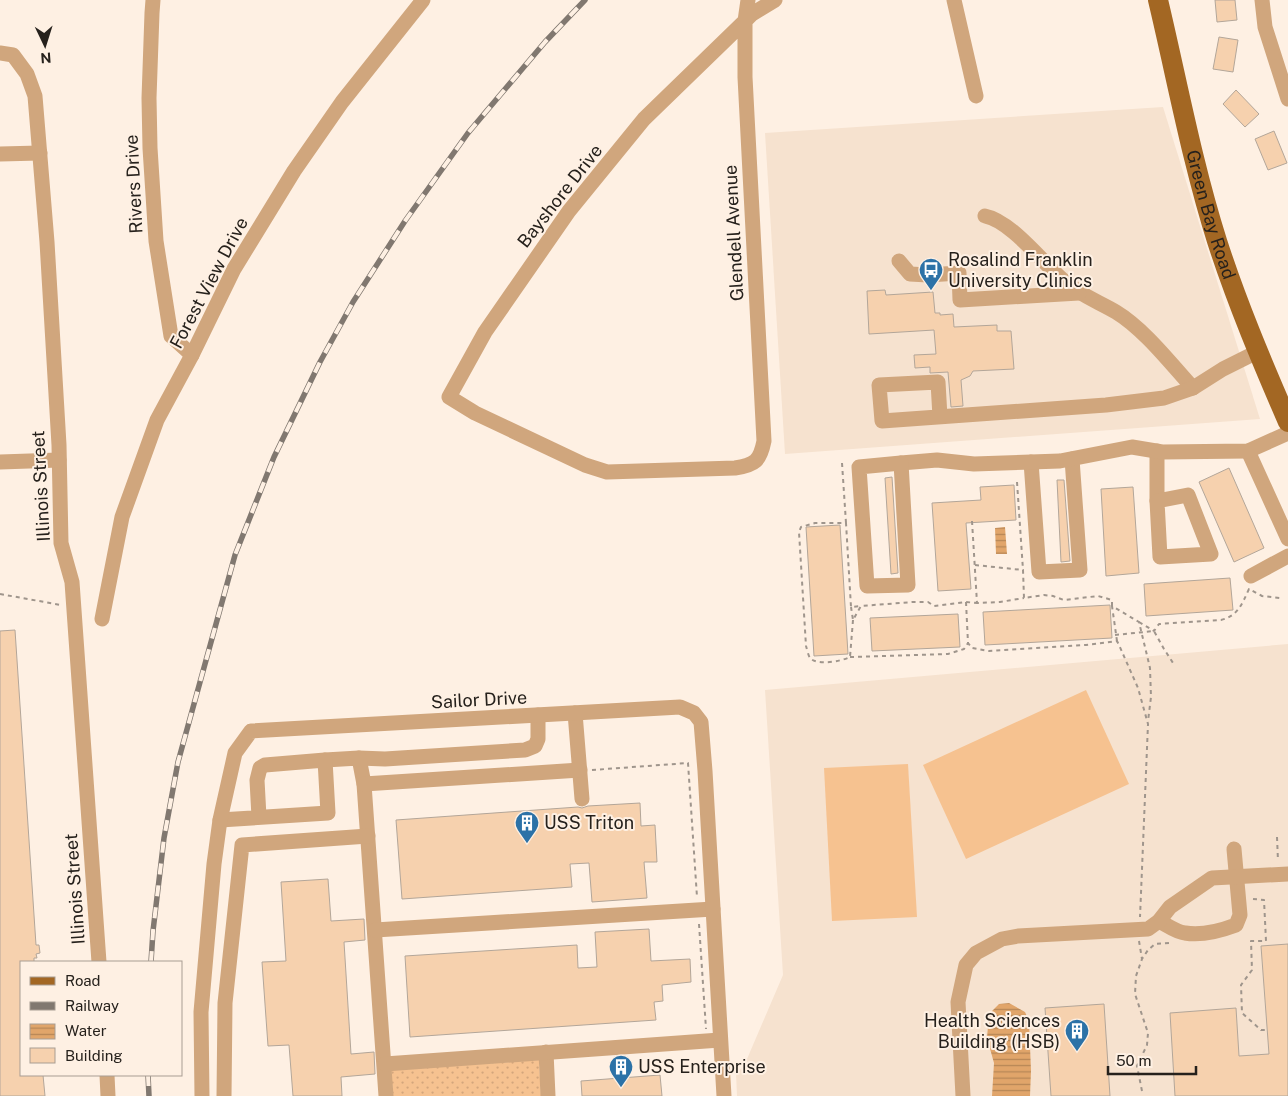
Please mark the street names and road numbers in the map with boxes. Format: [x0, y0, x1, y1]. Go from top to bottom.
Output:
street label: Rivers Drive [120, 134, 147, 234]
street label: Bayshore Drive [513, 140, 606, 252]
street label: Green Bay Road [1182, 148, 1240, 282]
street label: Glendell Avenue [719, 164, 748, 302]
street label: Forest View Drive [165, 214, 252, 352]
street label: Illinois Street [27, 430, 54, 542]
street label: Sailor Drive [430, 686, 528, 713]
street label: Illinois Street [60, 833, 89, 945]

